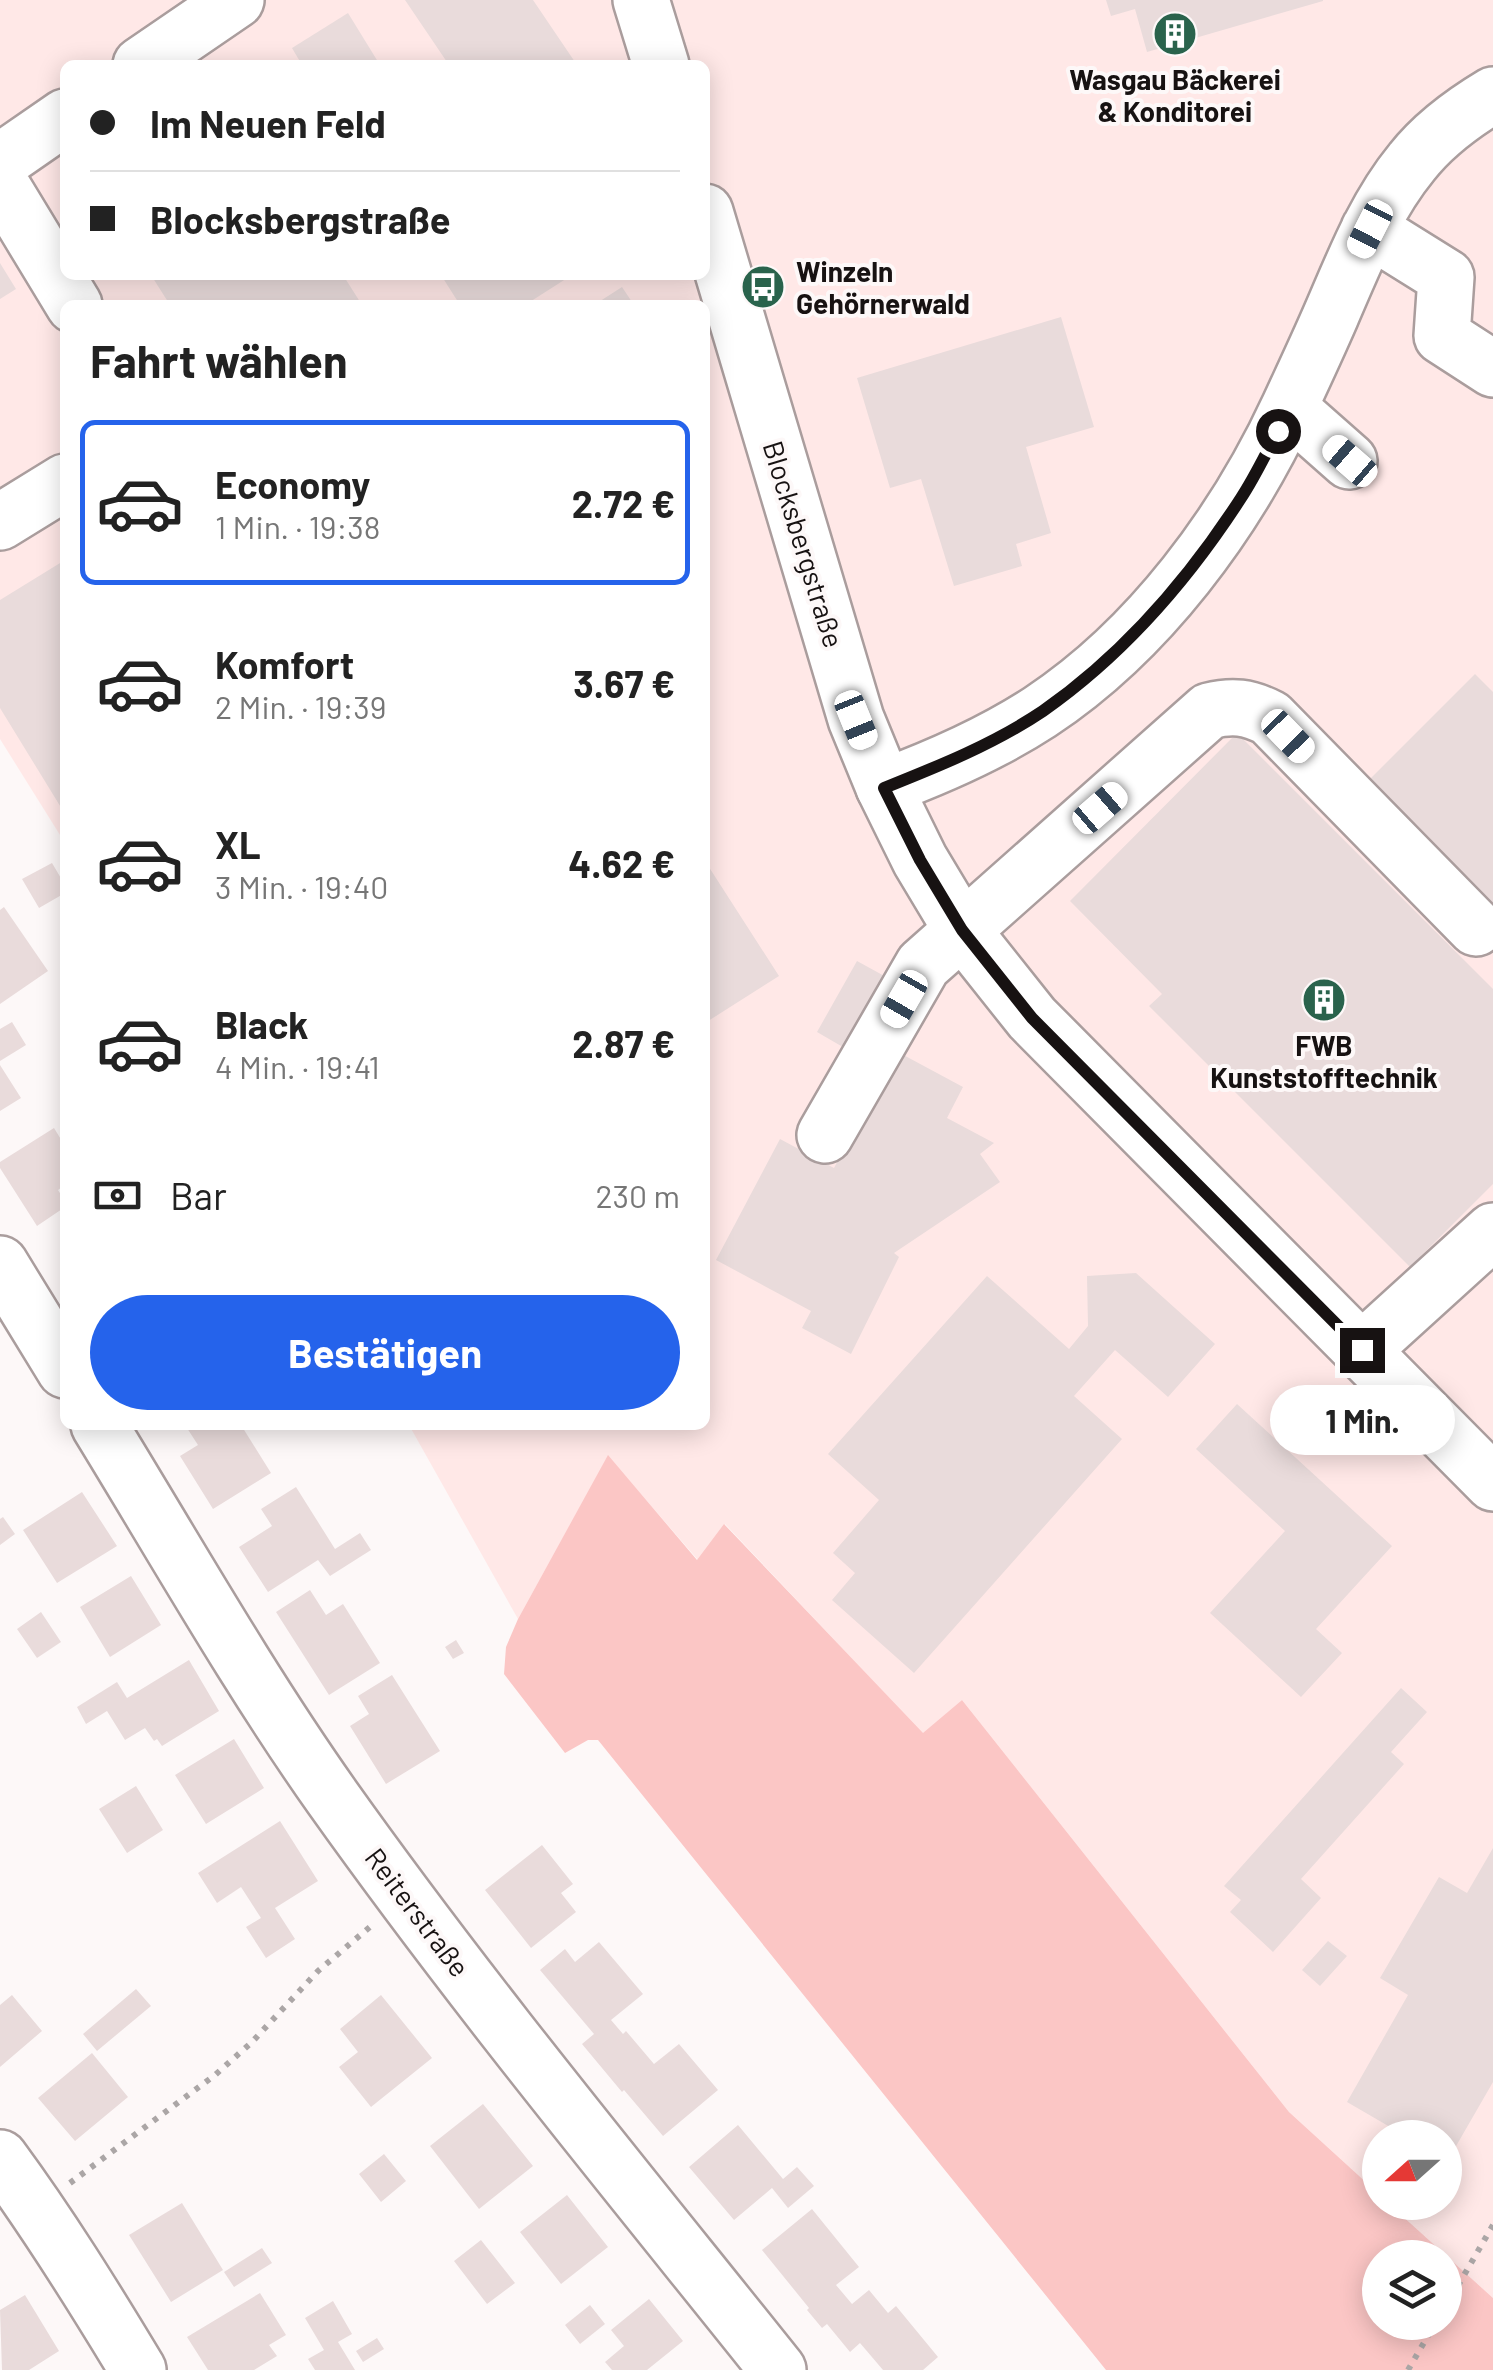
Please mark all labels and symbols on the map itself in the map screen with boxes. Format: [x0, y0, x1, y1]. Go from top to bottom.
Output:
building icon: Wasgau Bäckerei & Konditorei [1152, 11, 1198, 57]
place label: Wasgau Bäckerei & Konditorei [1069, 62, 1281, 128]
car [1343, 195, 1397, 263]
place label: Winzeln Gehörnerwald [796, 254, 970, 320]
bus stop icon: Winzeln Gehörnerwald [740, 264, 786, 310]
route start [1256, 409, 1301, 454]
car [1318, 430, 1382, 492]
street label: Blocksbergstraße [756, 436, 852, 652]
car [831, 687, 881, 753]
car [1256, 704, 1320, 768]
car [1068, 777, 1132, 839]
car [876, 966, 932, 1032]
building icon: FWB Kunststofftechnik [1301, 977, 1347, 1023]
place label: FWB Kunststofftechnik [1210, 1028, 1438, 1094]
route end [1340, 1328, 1385, 1373]
callout: 1 Min. [1270, 1385, 1454, 1455]
street label: Reiterstraße [359, 1841, 477, 1983]
north arrow [1362, 2120, 1462, 2220]

